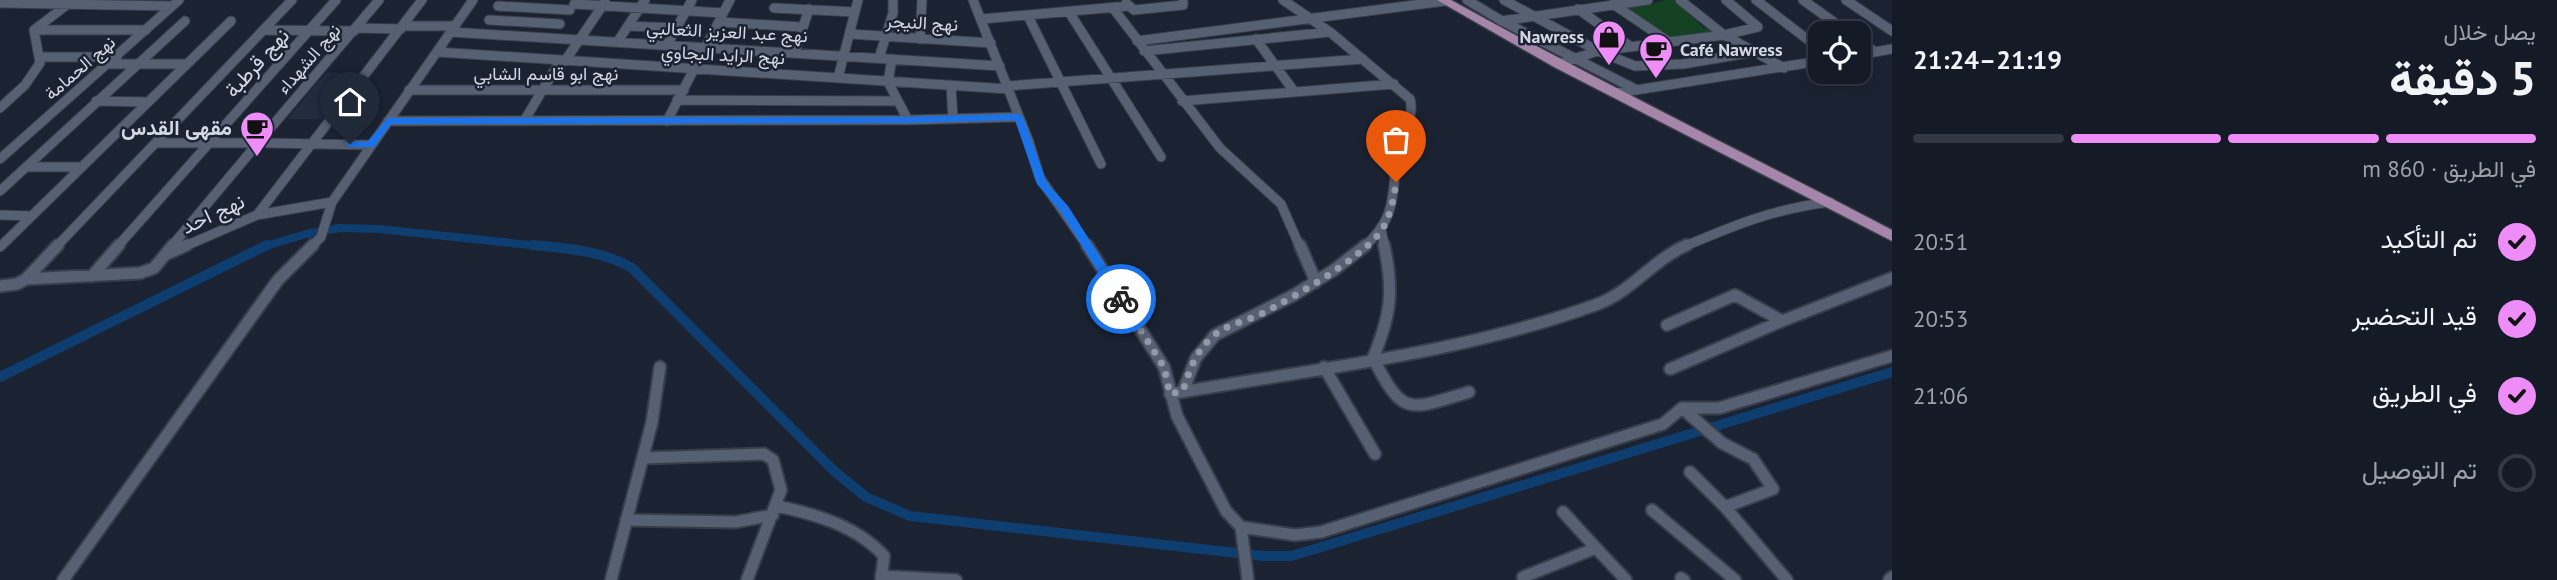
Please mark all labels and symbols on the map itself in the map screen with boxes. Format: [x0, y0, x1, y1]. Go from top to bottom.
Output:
street label: نهج النيجر [884, 9, 959, 37]
street label: نهج عبد العزيز الثعالبي [646, 16, 808, 51]
shop icon: Nawress [1590, 18, 1628, 67]
street label: نهج الشهداء [272, 19, 346, 99]
street label: نهج قرطبة [218, 22, 296, 104]
place label: Nawress [1520, 25, 1584, 48]
street label: نهج الحمامة [39, 30, 121, 106]
cafe icon: Café Nawress [1637, 31, 1675, 80]
place label: Café Nawress [1680, 38, 1783, 61]
street label: نهج الرايد البجاوي [660, 40, 785, 73]
street label: نهج ابو قاسم الشابي [474, 62, 618, 89]
pin [320, 72, 380, 144]
cafe icon: مقهى القدس [238, 109, 276, 158]
pin [1366, 110, 1426, 182]
place label: مقهى القدس [121, 114, 232, 141]
street label: نهج احد [177, 187, 249, 241]
courier [1086, 264, 1156, 334]

